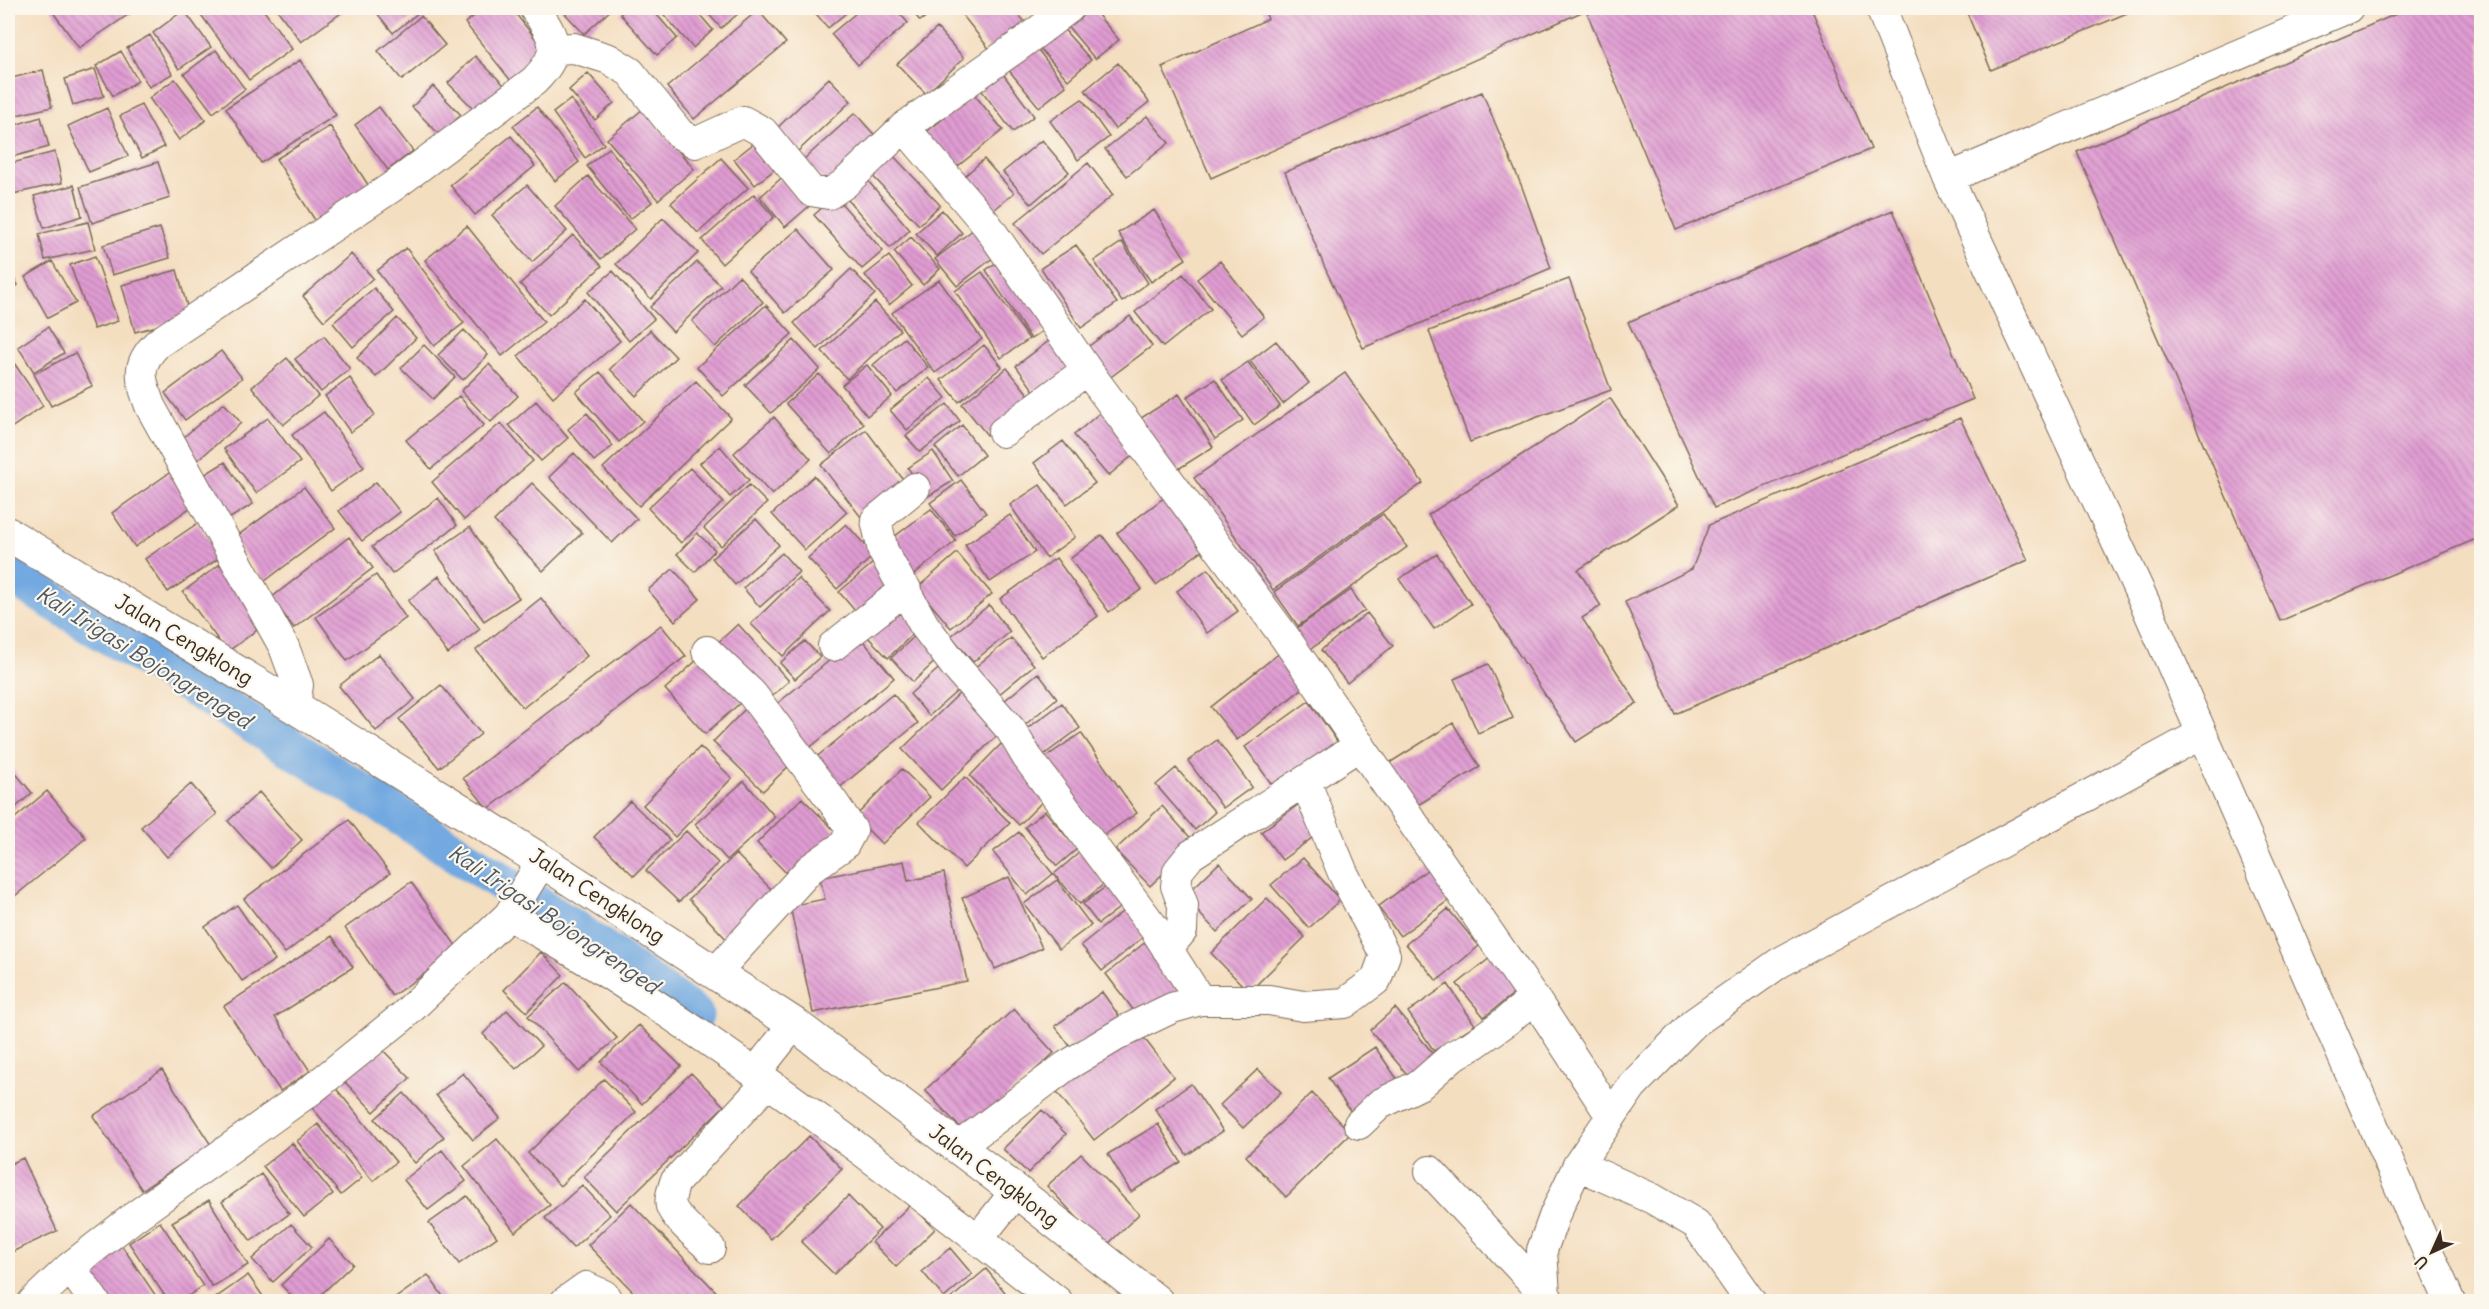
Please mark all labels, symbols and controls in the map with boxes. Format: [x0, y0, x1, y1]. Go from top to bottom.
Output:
water label: Kali Irigasi Bojongrenged [31, 579, 259, 736]
street label: Jalan Cengklong [110, 588, 258, 691]
water label: Kali Irigasi Bojongrenged [443, 838, 667, 1002]
street label: Jalan Cengklong [524, 842, 670, 949]
street label: Jalan Cengklong [924, 1118, 1065, 1233]
north arrow [2402, 1222, 2462, 1282]
text: U [2410, 1252, 2432, 1274]

